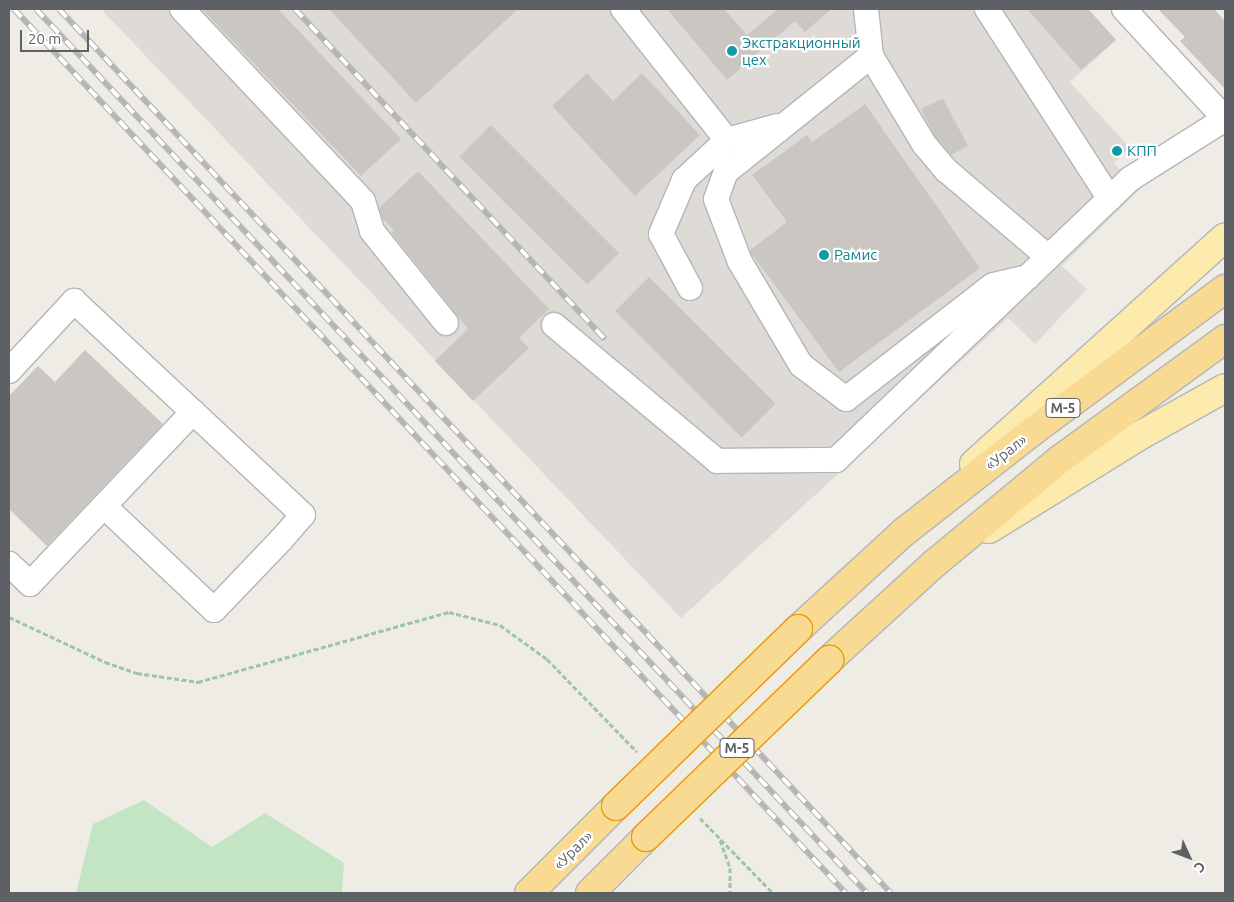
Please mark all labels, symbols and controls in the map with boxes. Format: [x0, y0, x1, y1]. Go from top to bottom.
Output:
scale bar [22, 20, 91, 52]
text: 20 m [28, 30, 61, 47]
place label: Экстракционный цех [742, 33, 861, 68]
marker: Экстракционный цех [726, 45, 738, 57]
place label: КПП [1127, 142, 1157, 160]
marker: КПП [1111, 145, 1123, 157]
place label: Рамис [834, 246, 877, 264]
marker: Рамис [818, 249, 830, 261]
road number: М-5 [1046, 396, 1080, 419]
street label: «Урал» [982, 430, 1030, 474]
road number: М-5 [720, 736, 754, 760]
street label: «Урал» [550, 827, 596, 873]
north arrow [1164, 832, 1214, 882]
text: С [1191, 858, 1209, 876]

